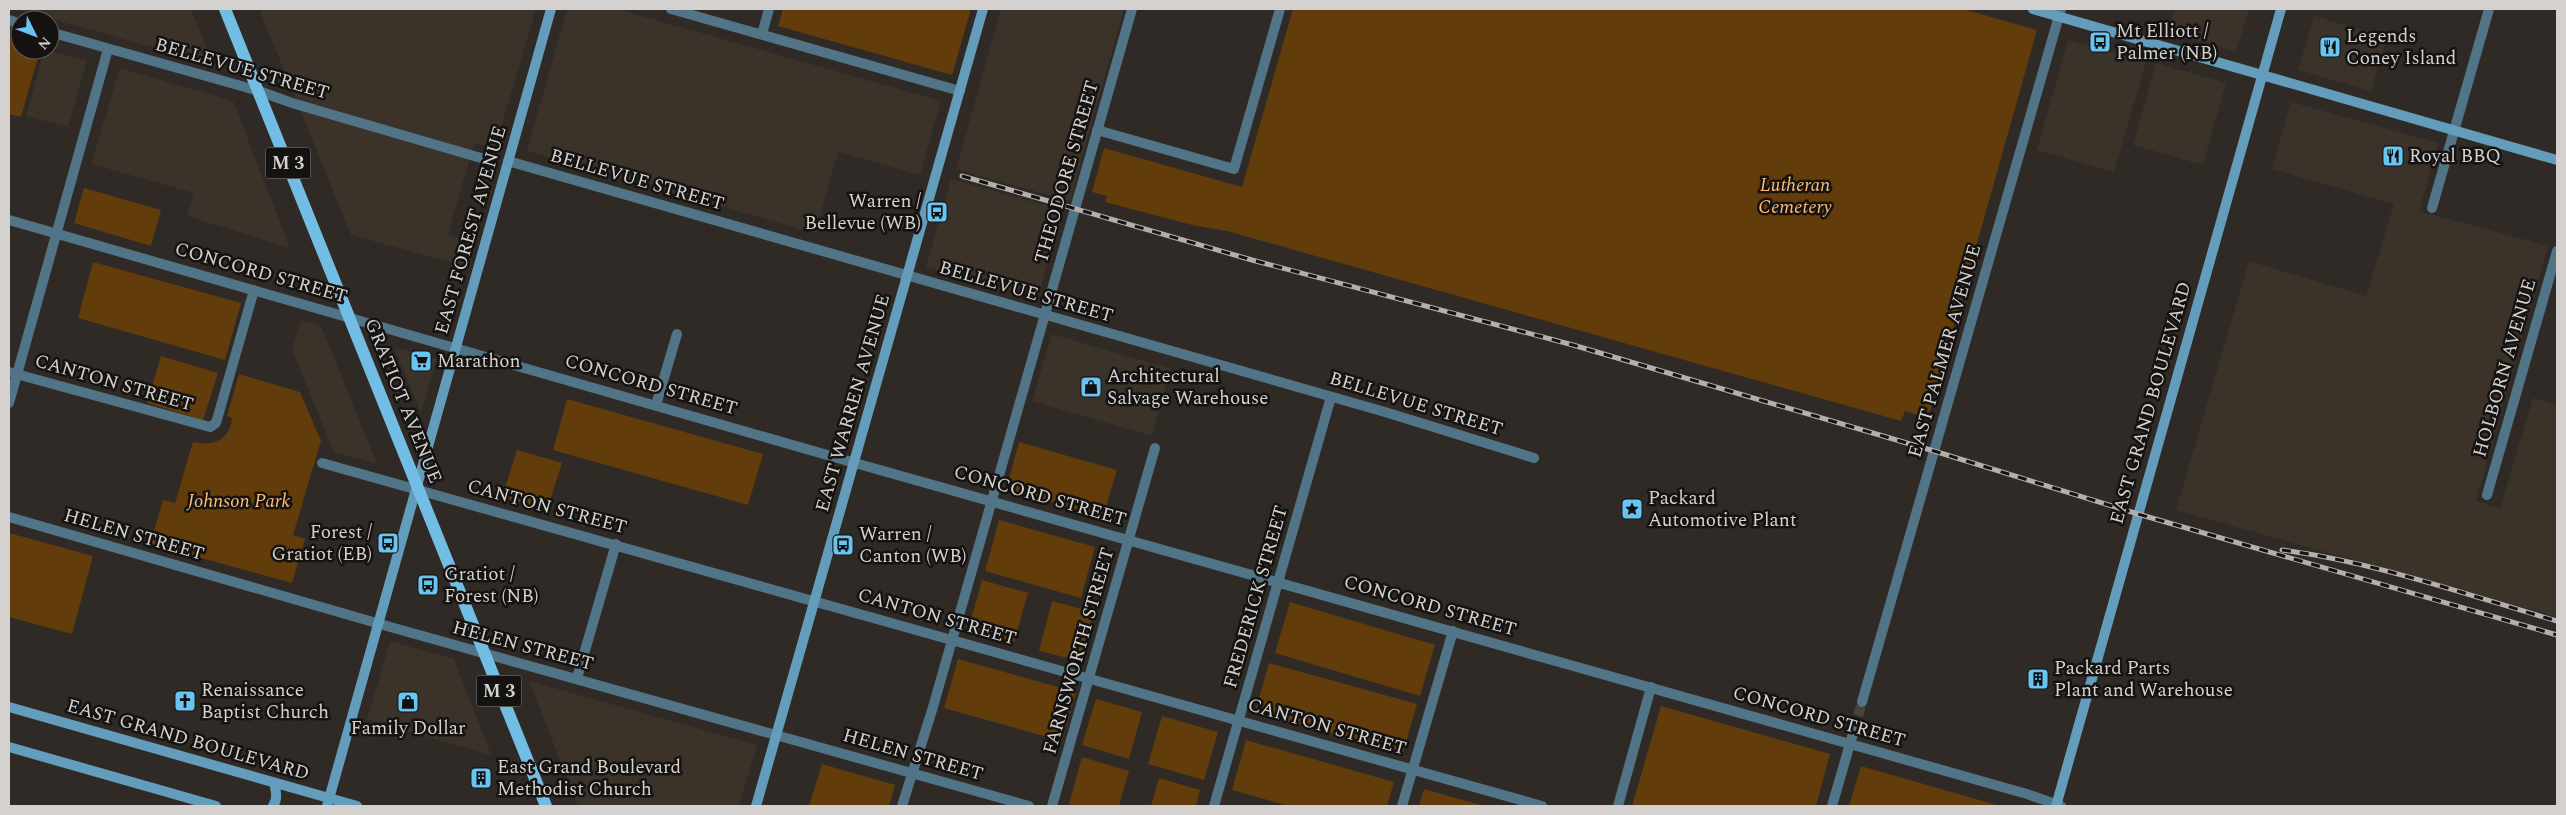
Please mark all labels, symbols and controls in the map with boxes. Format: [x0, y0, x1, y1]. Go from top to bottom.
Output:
north arrow [10, 10, 60, 60]
place label: Mt Elliott / Palmer (NB) [2116, 17, 2217, 68]
place label: Legends Coney Island [2346, 22, 2456, 73]
street label: BELLEVUE STREET [151, 30, 333, 108]
bus stop icon: Mt Elliott / Palmer (NB) [2088, 30, 2112, 54]
text: N [33, 32, 56, 55]
restaurant icon: Legends Coney Island [2318, 35, 2342, 59]
street label: THEODORE STREET [1027, 77, 1107, 267]
street label: EAST FOREST AVENUE [427, 122, 515, 338]
street label: BELLEVUE STREET [546, 141, 728, 219]
place label: Royal BBQ [2409, 142, 2501, 171]
restaurant icon: Royal BBQ [2381, 144, 2405, 168]
road number: M 3 [266, 148, 310, 178]
park label: Lutheran Cemetery [1758, 171, 1832, 222]
place label: Warren / Bellevue (WB) [804, 187, 921, 238]
bus stop icon: Warren / Bellevue (WB) [925, 200, 949, 224]
street label: CONCORD STREET [171, 234, 351, 312]
street label: EAST PALMER AVENUE [1901, 241, 1989, 461]
street label: BELLEVUE STREET [935, 253, 1117, 331]
street label: HOLBORN AVENUE [2466, 275, 2544, 461]
street label: EAST GRAND BOULEVARD [2102, 278, 2200, 528]
street label: EAST WARREN AVENUE [808, 291, 898, 515]
street label: GRATIOT AVENUE [357, 314, 449, 488]
street label: CANTON STREET [31, 346, 197, 420]
street label: CONCORD STREET [561, 346, 741, 424]
place label: Marathon [437, 347, 521, 376]
supermarket icon: Marathon [409, 349, 433, 373]
place label: Architectural Salvage Warehouse [1107, 362, 1268, 413]
street label: BELLEVUE STREET [1326, 364, 1506, 444]
shop icon: Architectural Salvage Warehouse [1079, 375, 1103, 399]
street label: CONCORD STREET [950, 457, 1130, 535]
street label: CANTON STREET [464, 472, 630, 542]
place label: Packard Automotive Plant [1648, 484, 1797, 535]
park label: Johnson Park [186, 487, 291, 516]
place icon: Packard Automotive Plant [1620, 497, 1644, 521]
street label: HELEN STREET [60, 501, 208, 569]
street label: FREDERICK STREET [1216, 502, 1296, 692]
place label: Forest / Gratiot (EB) [272, 518, 372, 569]
place label: Warren / Canton (WB) [859, 520, 967, 571]
bus stop icon: Forest / Gratiot (EB) [376, 531, 400, 555]
bus stop icon: Warren / Canton (WB) [831, 533, 855, 557]
street label: FARNSWORTH STREET [1036, 544, 1122, 758]
place label: Gratiot / Forest (NB) [444, 560, 539, 611]
street label: CONCORD STREET [1340, 567, 1520, 645]
bus stop icon: Gratiot / Forest (NB) [416, 573, 440, 597]
street label: CANTON STREET [854, 580, 1020, 654]
street label: HELEN STREET [449, 613, 597, 679]
place label: Packard Parts Plant and Warehouse [2054, 654, 2233, 705]
building icon: Packard Parts Plant and Warehouse [2026, 667, 2050, 691]
place label: Renaissance Baptist Church [201, 676, 329, 727]
road number: M 3 [476, 676, 522, 706]
street label: CONCORD STREET [1729, 678, 1909, 756]
church icon: Renaissance Baptist Church [173, 689, 197, 713]
shop icon: Family Dollar [396, 690, 420, 714]
street label: CANTON STREET [1244, 690, 1410, 764]
street label: EAST GRAND BOULEVARD [63, 691, 313, 789]
place label: Family Dollar [350, 714, 466, 743]
street label: HELEN STREET [839, 721, 987, 789]
place label: East Grand Boulevard Methodist Church [497, 753, 681, 804]
building icon: East Grand Boulevard Methodist Church [469, 766, 493, 790]

